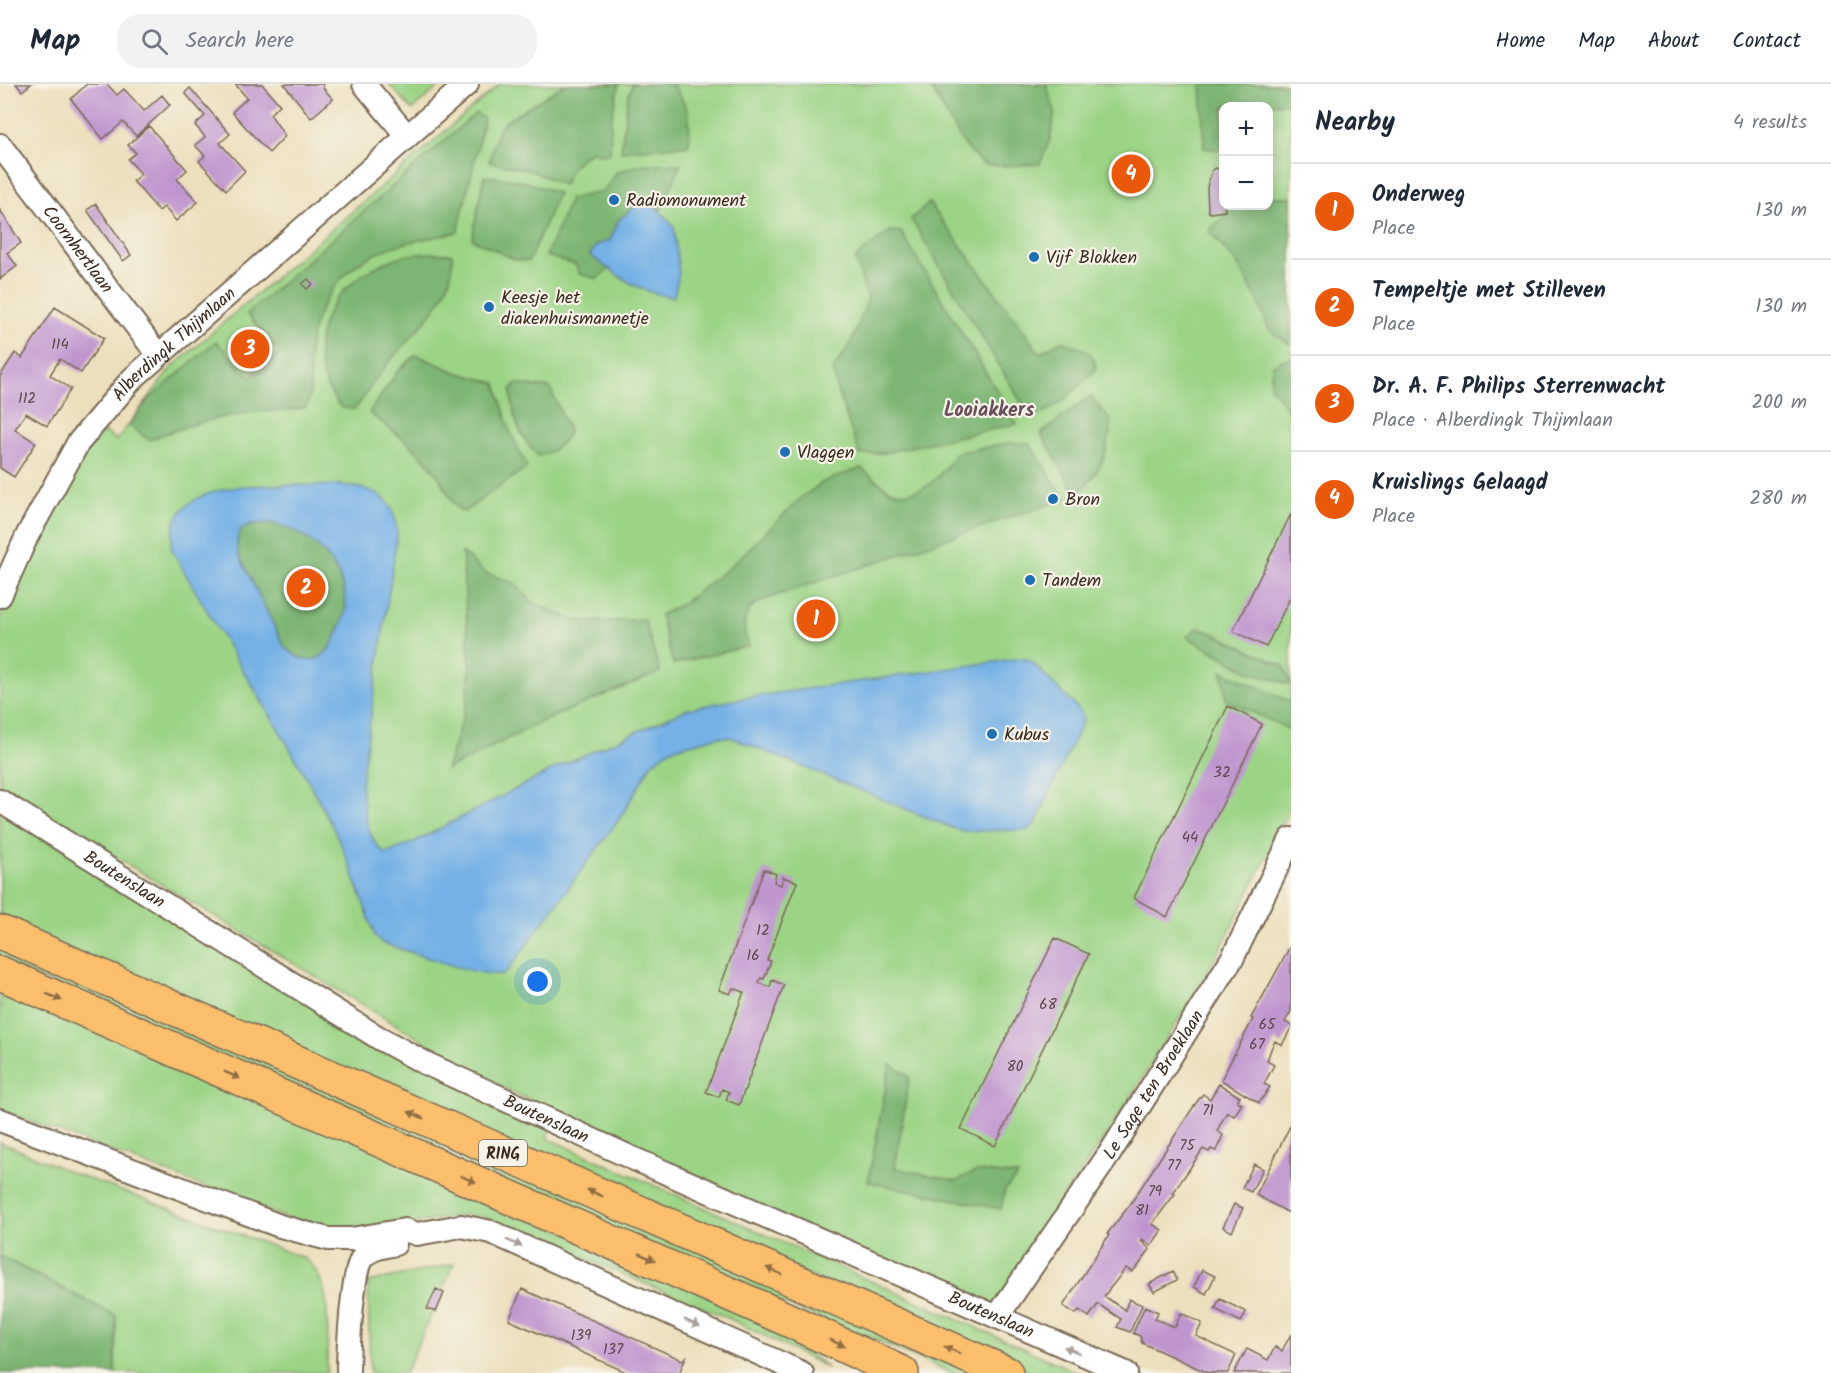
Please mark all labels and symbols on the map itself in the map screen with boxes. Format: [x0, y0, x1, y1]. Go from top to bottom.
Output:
pin: 4 [1112, 152, 1150, 196]
place label: Radiomonument [626, 187, 747, 216]
marker: Radiomonument [607, 193, 621, 207]
street label: Coornhertlaan [34, 199, 120, 300]
place label: Vijf Blokken [1046, 244, 1137, 273]
marker: Vijf Blokken [1027, 250, 1041, 264]
street label: Alberdingk Thijmlaan [106, 281, 243, 409]
place label: Keesje het diakenhuismannetje [501, 284, 649, 334]
marker: Keesje het diakenhuismannetje [482, 300, 496, 314]
pin: 3 [230, 326, 270, 372]
house number: 114 [51, 333, 69, 357]
house number: 112 [18, 387, 36, 411]
district label: Looiakkers [944, 395, 1035, 427]
place label: Vlaggen [797, 439, 854, 468]
marker: Vlaggen [778, 445, 792, 459]
place label: Bron [1065, 486, 1100, 515]
marker: Bron [1046, 492, 1060, 506]
pin: 2 [286, 566, 326, 610]
place label: Tandem [1042, 567, 1101, 596]
marker: Tandem [1023, 573, 1037, 587]
pin: 1 [796, 596, 836, 642]
place label: Kubus [1004, 721, 1049, 750]
marker: Kubus [985, 727, 999, 741]
house number: 32 [1213, 761, 1231, 785]
house number: 44 [1182, 826, 1198, 850]
street label: Boutenslaan [77, 844, 170, 917]
house number: 12 [756, 919, 770, 943]
house number: 16 [746, 944, 760, 968]
your location [523, 967, 552, 996]
one-way arrow [45, 992, 62, 1001]
house number: 68 [1039, 993, 1058, 1017]
street label: Le Sage ten Broeklaan [1096, 1005, 1212, 1166]
house number: 65 [1259, 1013, 1276, 1037]
house number: 67 [1249, 1033, 1266, 1057]
house number: 80 [1007, 1055, 1024, 1079]
one-way arrow [223, 1071, 241, 1080]
street label: Boutenslaan [498, 1088, 594, 1152]
house number: 71 [1202, 1099, 1214, 1123]
one-way arrow [408, 1110, 425, 1119]
house number: 75 [1180, 1134, 1195, 1158]
road number: RING [479, 1140, 527, 1166]
house number: 77 [1167, 1154, 1182, 1178]
one-way arrow [460, 1174, 478, 1184]
house number: 79 [1148, 1180, 1163, 1204]
one-way arrow [586, 1188, 604, 1197]
house number: 81 [1135, 1199, 1149, 1223]
one-way arrow [505, 1238, 523, 1248]
one-way arrow [638, 1253, 655, 1262]
one-way arrow [764, 1266, 782, 1276]
street label: Boutenslaan [943, 1284, 1039, 1347]
one-way arrow [683, 1318, 701, 1328]
house number: 139 [571, 1324, 592, 1348]
house number: 137 [603, 1338, 624, 1362]
one-way arrow [828, 1338, 845, 1347]
one-way arrow [944, 1345, 961, 1354]
one-way arrow [1062, 1345, 1080, 1355]

